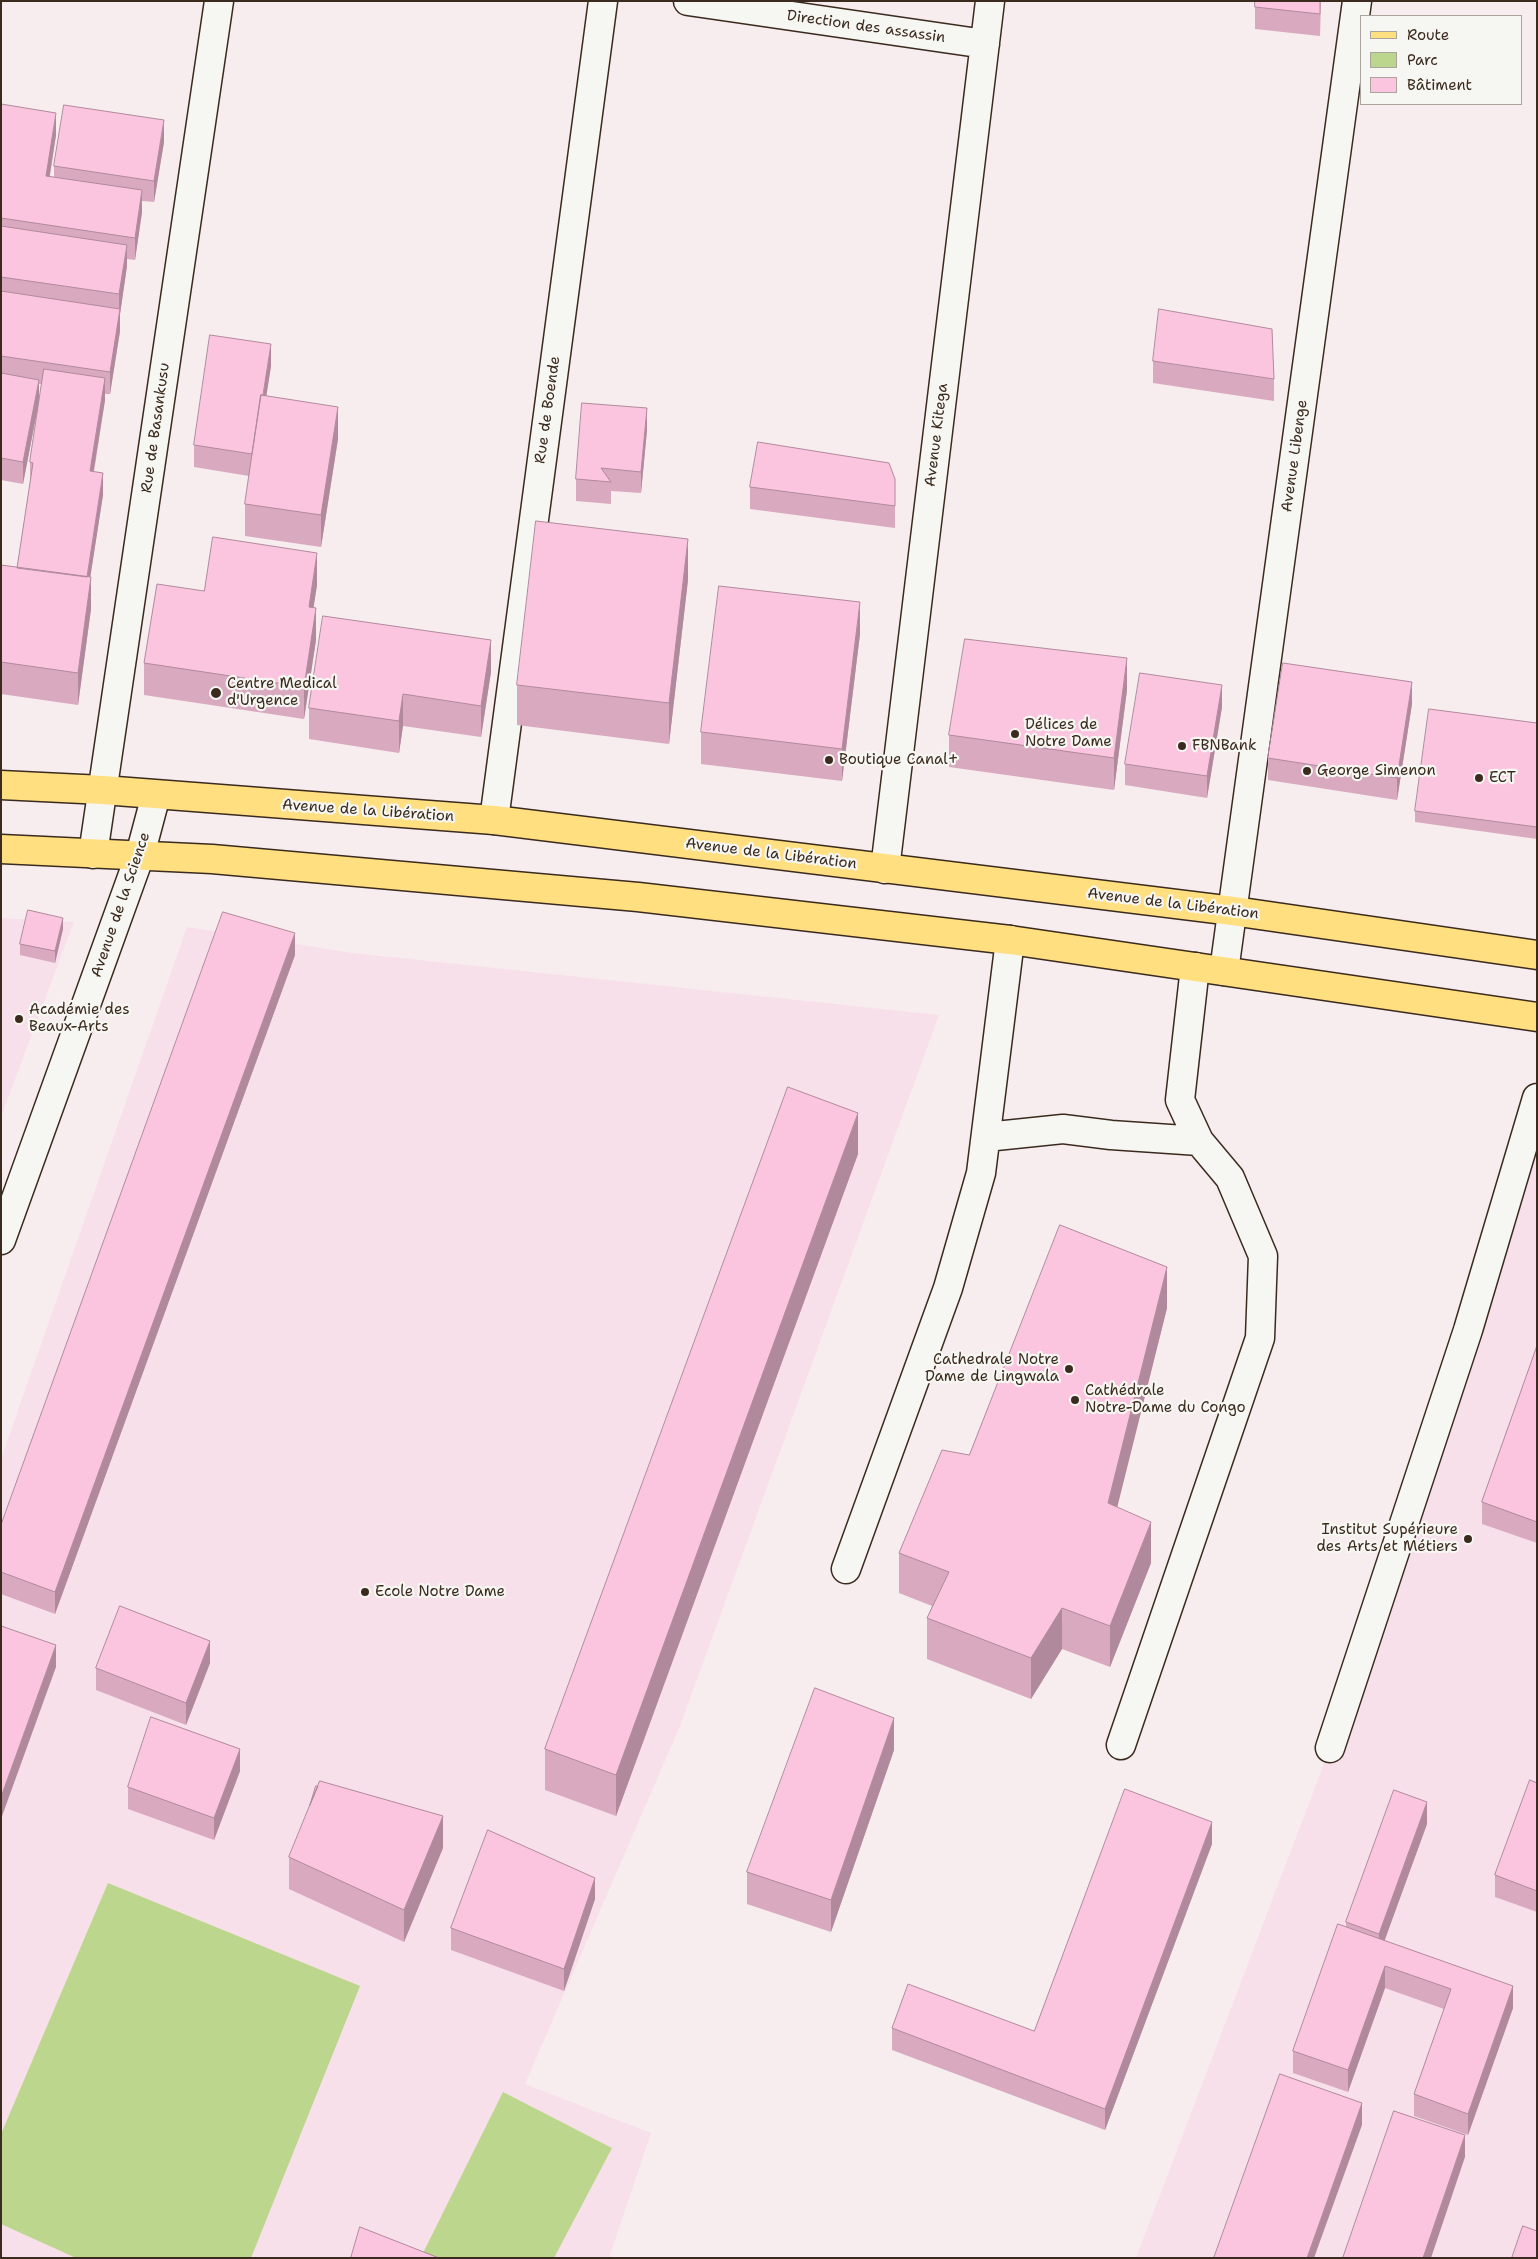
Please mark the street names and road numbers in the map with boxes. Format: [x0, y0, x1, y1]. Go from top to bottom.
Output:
street label: Direction des assassin [786, 7, 946, 47]
street label: Rue de Boende [532, 355, 564, 465]
street label: Rue de Basankusu [138, 362, 174, 494]
street label: Avenue Kitega [922, 382, 952, 488]
street label: Avenue Libenge [1278, 398, 1312, 514]
street label: Avenue de la Libération [281, 796, 455, 826]
street label: Avenue de la Science [88, 830, 154, 980]
street label: Avenue de la Libération [684, 835, 858, 873]
street label: Avenue de la Libération [1086, 885, 1260, 923]

